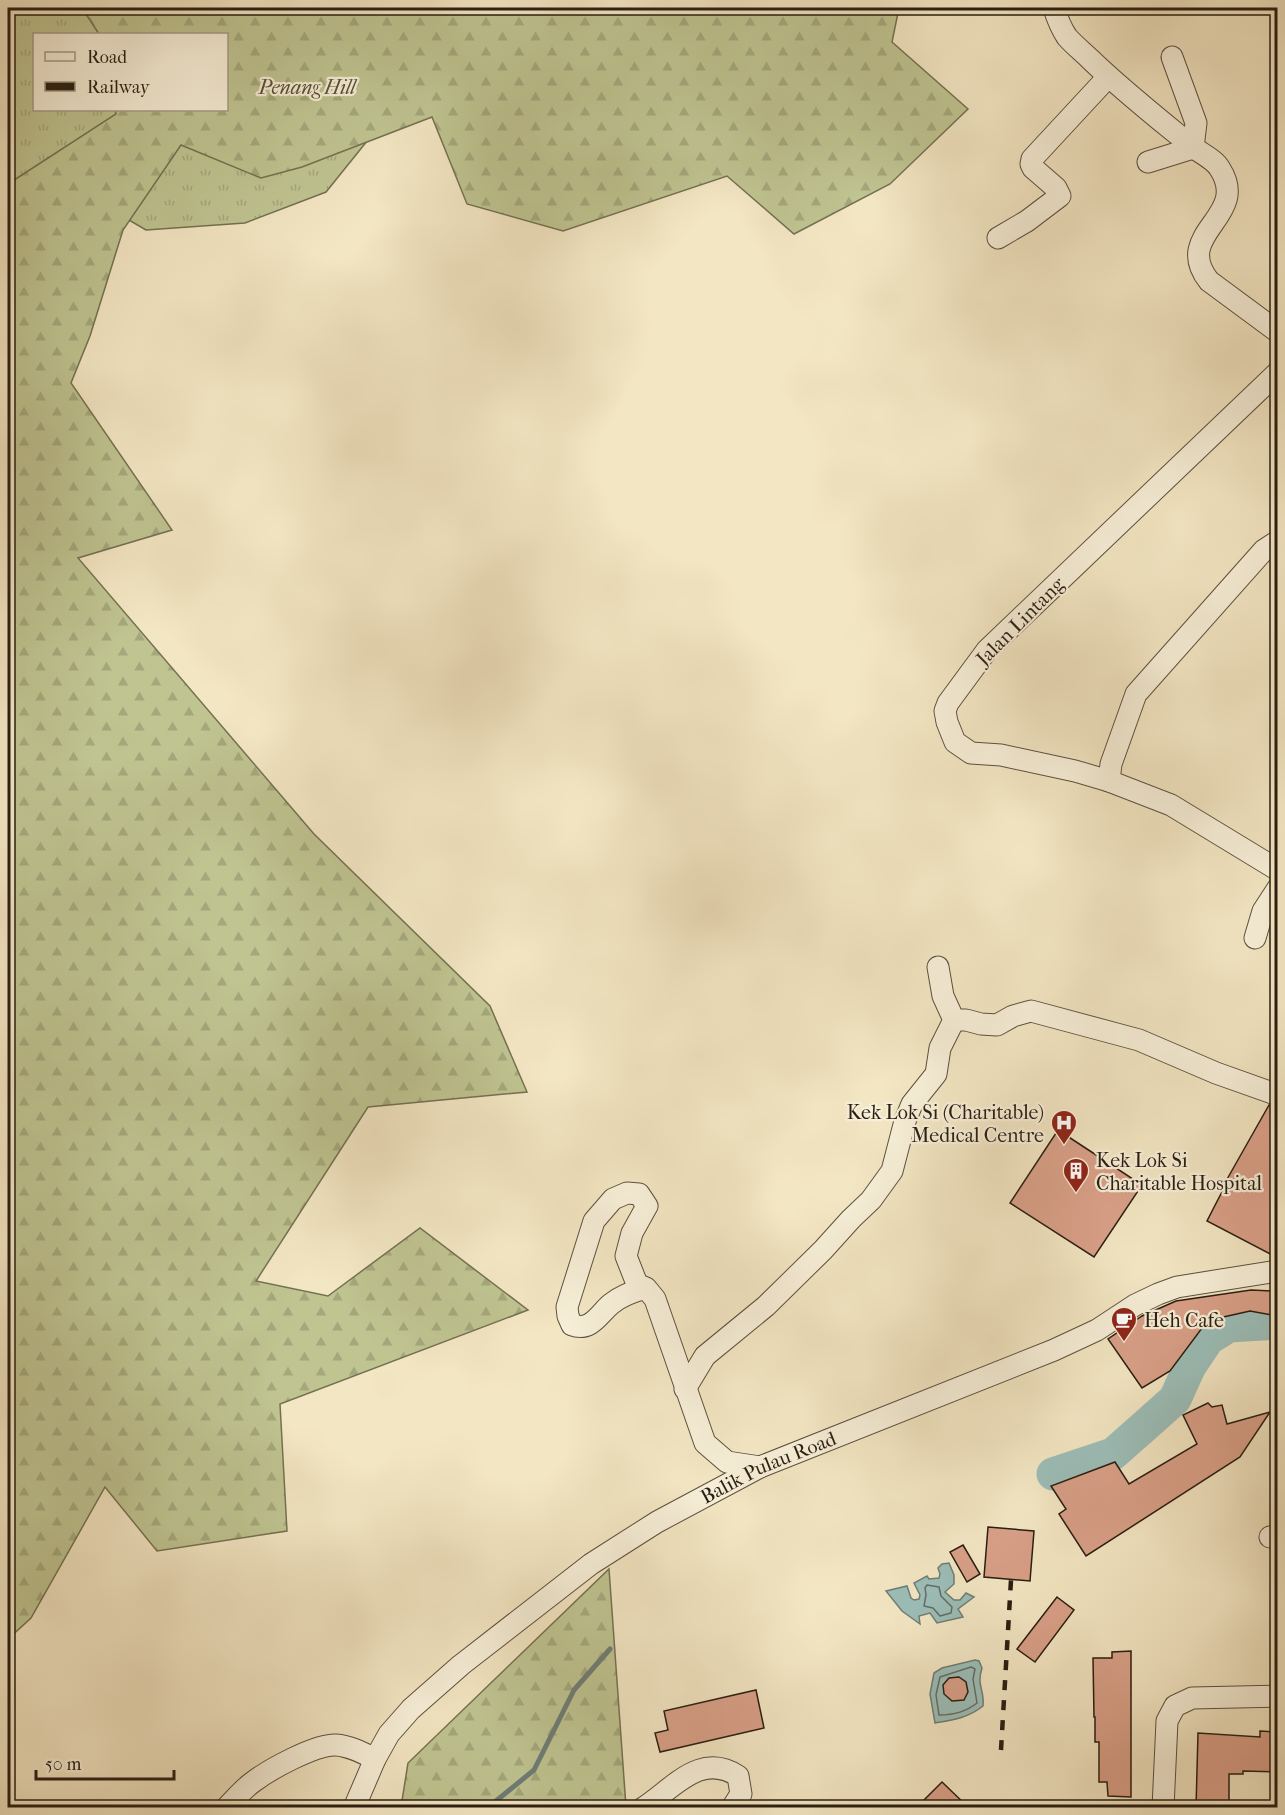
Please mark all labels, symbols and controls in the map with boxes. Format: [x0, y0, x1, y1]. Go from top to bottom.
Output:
legend [33, 33, 228, 111]
text: Road [87, 47, 127, 68]
park label: Penang Hill [258, 76, 358, 99]
text: Railway [87, 77, 151, 98]
street label: Jalan Lintang [970, 572, 1069, 672]
place label: Kek Lok Si (Charitable) Medical Centre [847, 1101, 1044, 1147]
hospital icon: Kek Lok Si (Charitable) Medical Centre [1049, 1108, 1079, 1146]
place label: Kek Lok Si Charitable Hospital [1096, 1149, 1262, 1195]
building icon: Kek Lok Si Charitable Hospital [1061, 1156, 1091, 1194]
cafe icon: Heh Cafe [1109, 1305, 1139, 1343]
place label: Heh Cafe [1144, 1309, 1224, 1332]
street label: Balik Pulau Road [697, 1426, 841, 1509]
scale bar [36, 1743, 174, 1781]
text: 50 m [45, 1754, 82, 1775]

